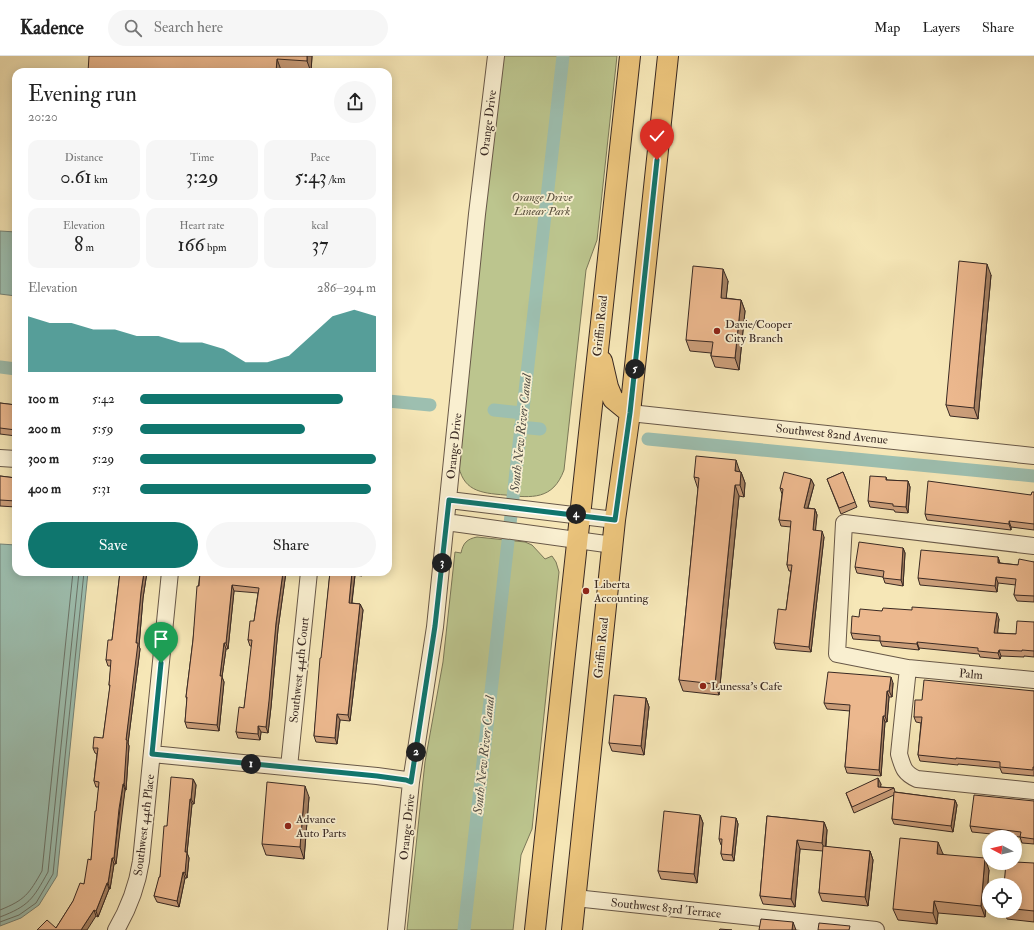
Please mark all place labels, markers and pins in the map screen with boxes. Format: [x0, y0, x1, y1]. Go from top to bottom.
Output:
pin [640, 119, 674, 160]
place label: Davie/Cooper City Branch [725, 317, 792, 346]
marker: Davie/Cooper City Branch [712, 326, 722, 336]
pin: 5 [625, 359, 645, 379]
pin: 4 [566, 504, 586, 524]
pin: 3 [432, 553, 452, 573]
place label: Liberta Accounting [593, 577, 650, 606]
marker: Liberta Accounting [581, 586, 591, 596]
pin [144, 622, 178, 663]
place label: Lunessa’s Cafe [711, 679, 782, 694]
marker: Lunessa’s Cafe [698, 681, 708, 691]
pin: 2 [406, 742, 426, 762]
pin: 1 [241, 754, 261, 774]
place label: Advance Auto Parts [295, 812, 346, 841]
marker: Advance Auto Parts [283, 821, 293, 831]

